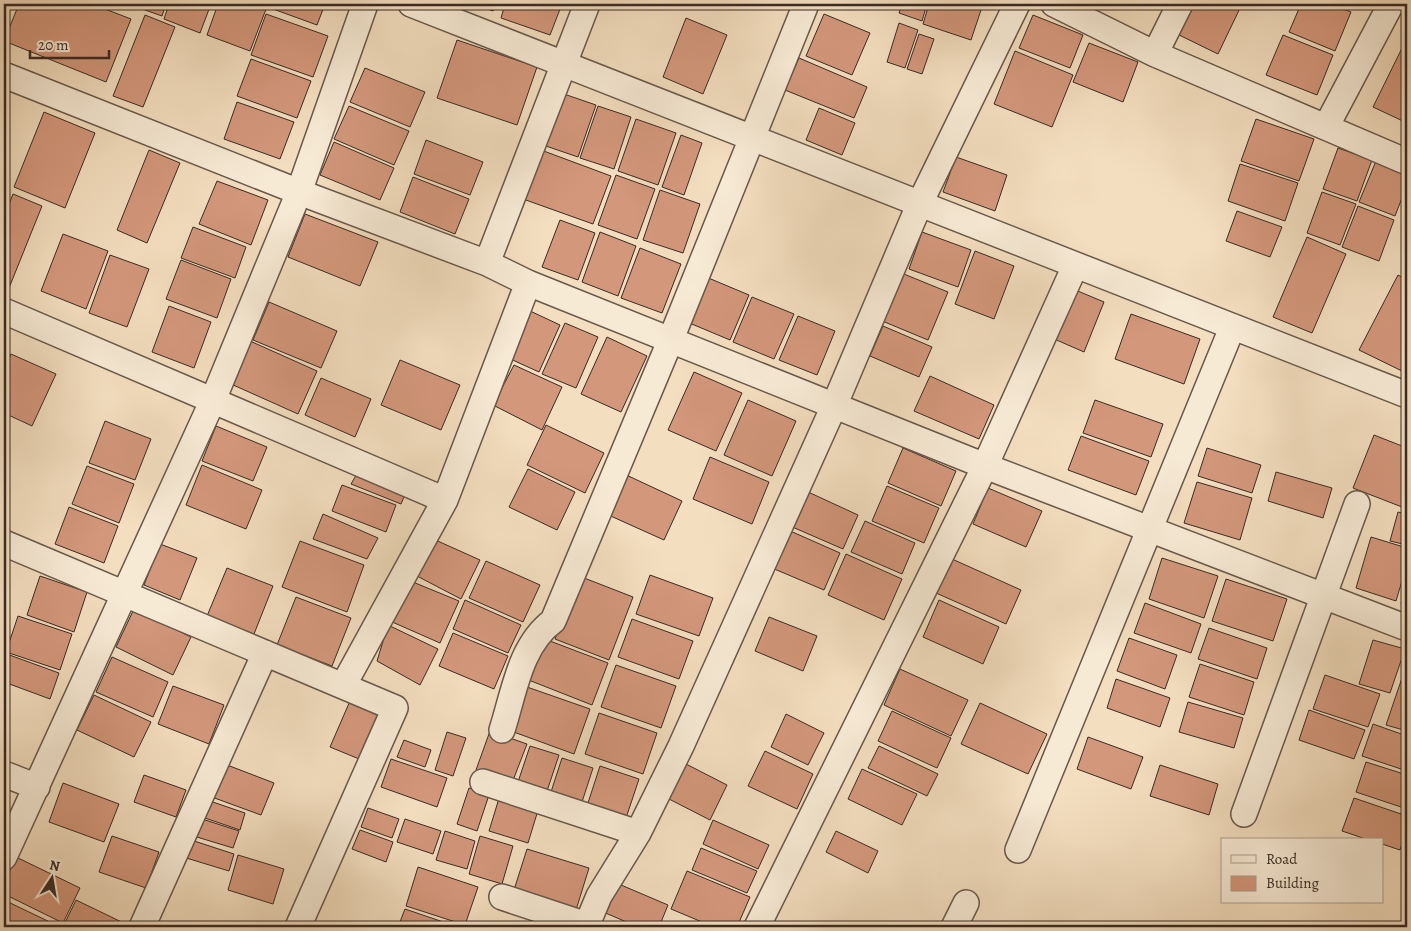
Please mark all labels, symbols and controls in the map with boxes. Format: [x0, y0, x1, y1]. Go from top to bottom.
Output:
scale bar [30, 28, 109, 60]
text: 20 m [38, 35, 69, 55]
legend [1221, 838, 1384, 904]
text: Road [1266, 849, 1298, 869]
north arrow [28, 854, 78, 904]
text: N [48, 855, 62, 876]
text: Building [1266, 873, 1319, 893]

